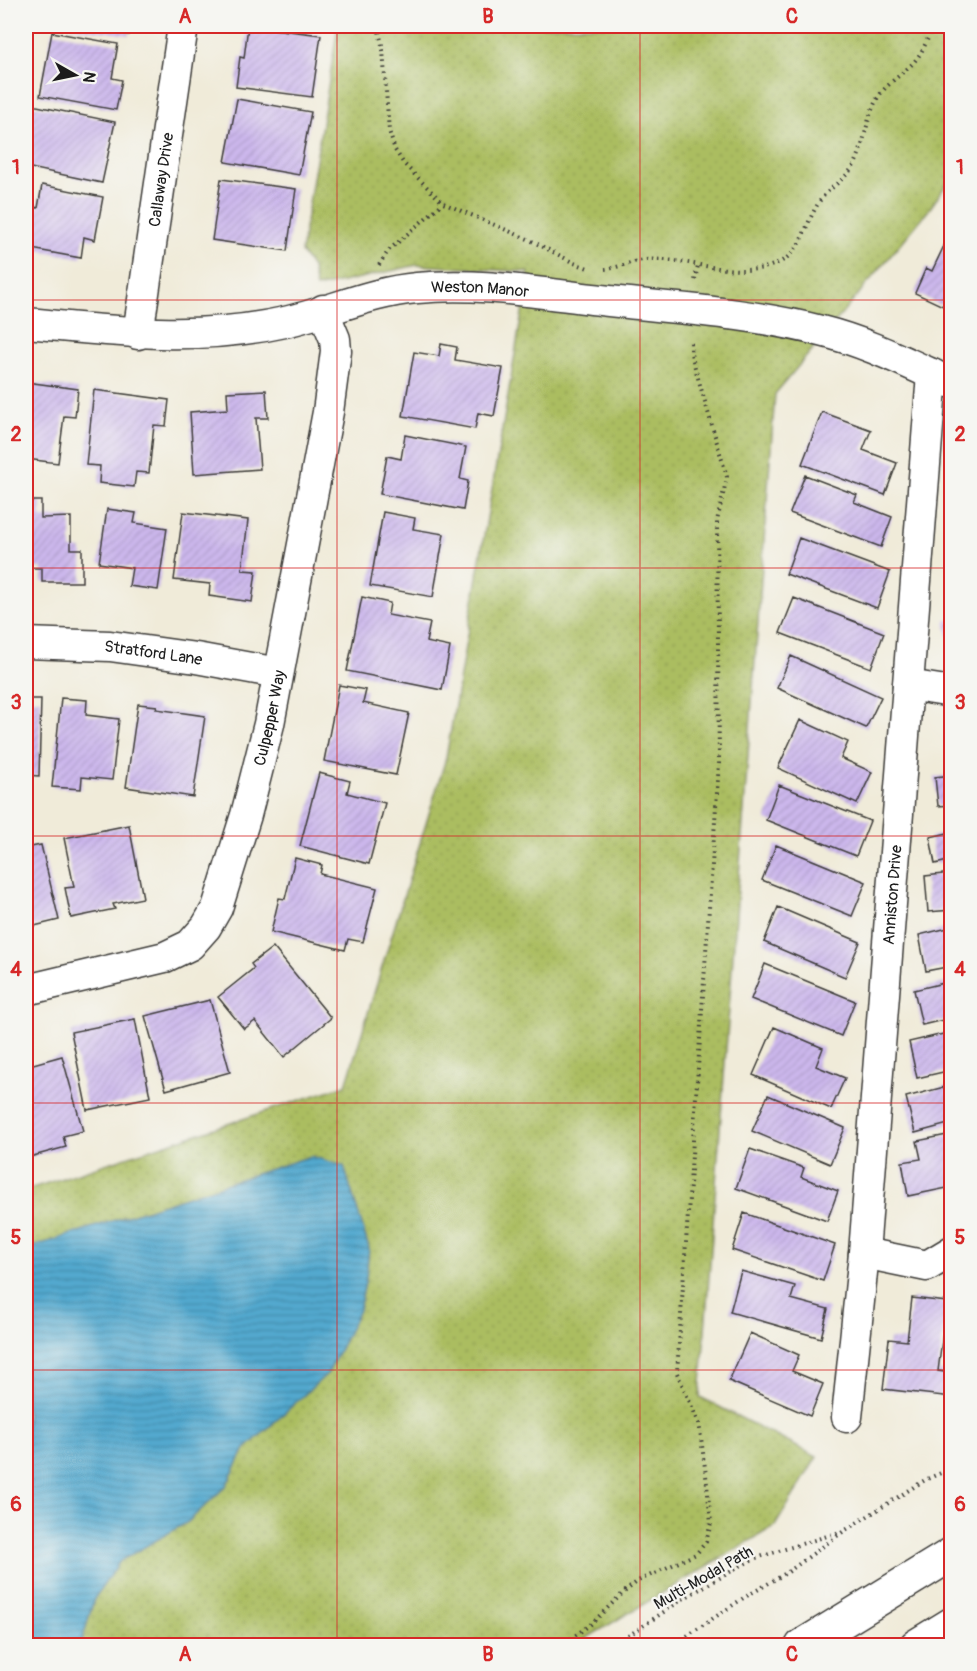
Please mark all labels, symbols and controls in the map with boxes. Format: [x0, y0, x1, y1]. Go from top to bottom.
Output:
text: A [179, 4, 192, 29]
text: B [482, 4, 494, 29]
text: C [786, 4, 798, 29]
north arrow [45, 45, 105, 105]
text: N [78, 70, 100, 84]
street label: Callaway Drive [145, 131, 178, 228]
text: 1 [12, 155, 20, 180]
text: 1 [956, 155, 964, 180]
street label: Weston Manor [431, 277, 530, 302]
text: 2 [10, 422, 22, 447]
text: 2 [954, 422, 966, 447]
street label: Stratford Lane [104, 637, 204, 670]
street label: Culpepper Way [250, 668, 290, 768]
text: 3 [10, 690, 22, 715]
text: 3 [954, 690, 966, 715]
street label: Anniston Drive [879, 844, 907, 946]
text: 4 [10, 957, 22, 982]
text: 4 [954, 957, 966, 982]
text: 5 [11, 1225, 22, 1250]
text: 5 [955, 1225, 966, 1250]
text: 6 [10, 1492, 22, 1517]
text: 6 [954, 1492, 966, 1517]
street label: Multi-Modal Path [650, 1541, 757, 1614]
text: A [179, 1642, 192, 1667]
text: B [482, 1642, 494, 1667]
text: C [786, 1642, 798, 1667]

